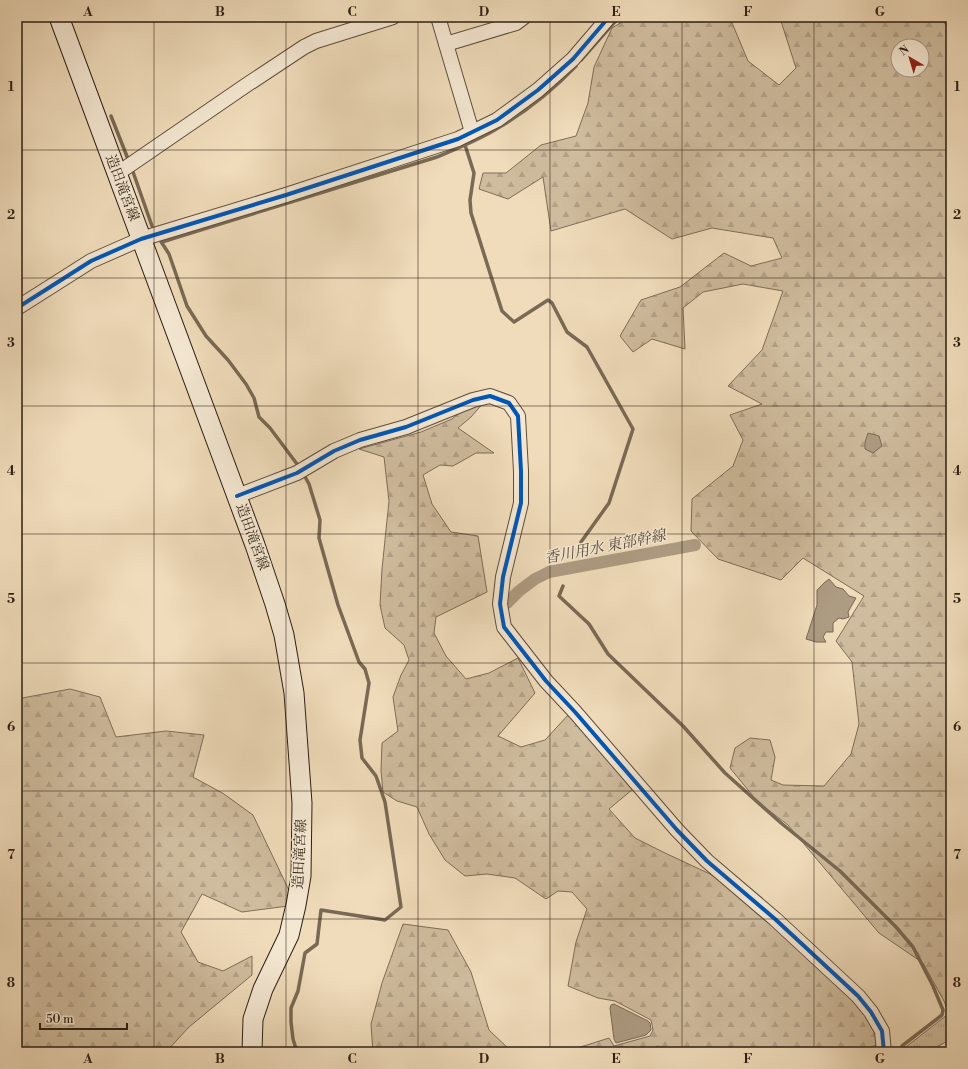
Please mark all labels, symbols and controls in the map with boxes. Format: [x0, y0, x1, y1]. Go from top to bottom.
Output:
text: A [82, 4, 93, 20]
text: B [215, 4, 225, 20]
text: C [347, 4, 357, 20]
text: D [479, 4, 489, 20]
text: E [611, 4, 621, 20]
text: F [743, 4, 753, 20]
text: G [875, 4, 886, 20]
north arrow [890, 38, 930, 78]
text: N [897, 43, 912, 59]
text: 1 [8, 79, 15, 95]
text: 1 [954, 79, 961, 95]
street label: 造田滝宮線 [101, 152, 143, 224]
text: 2 [7, 207, 15, 223]
text: 2 [953, 207, 961, 223]
text: 3 [7, 335, 15, 351]
text: 3 [953, 335, 961, 351]
text: 4 [7, 463, 16, 479]
text: 4 [953, 463, 962, 479]
street label: 造田滝宮線 [232, 501, 272, 573]
water label: 香川用水 東部幹線 [543, 526, 669, 568]
text: 5 [7, 591, 15, 607]
text: 5 [953, 591, 961, 607]
text: 6 [7, 719, 15, 735]
text: 6 [953, 719, 961, 735]
street label: 造田滝宮線 [289, 819, 311, 889]
text: 7 [7, 847, 15, 863]
text: 7 [953, 847, 961, 863]
text: 8 [7, 975, 15, 991]
text: 8 [953, 975, 961, 991]
scale bar [40, 1005, 127, 1031]
text: 50 m [46, 1012, 74, 1027]
text: A [82, 1051, 93, 1067]
text: B [215, 1051, 225, 1067]
text: C [347, 1051, 357, 1067]
text: D [479, 1051, 489, 1067]
text: E [611, 1051, 621, 1067]
text: F [743, 1051, 753, 1067]
text: G [875, 1051, 886, 1067]

